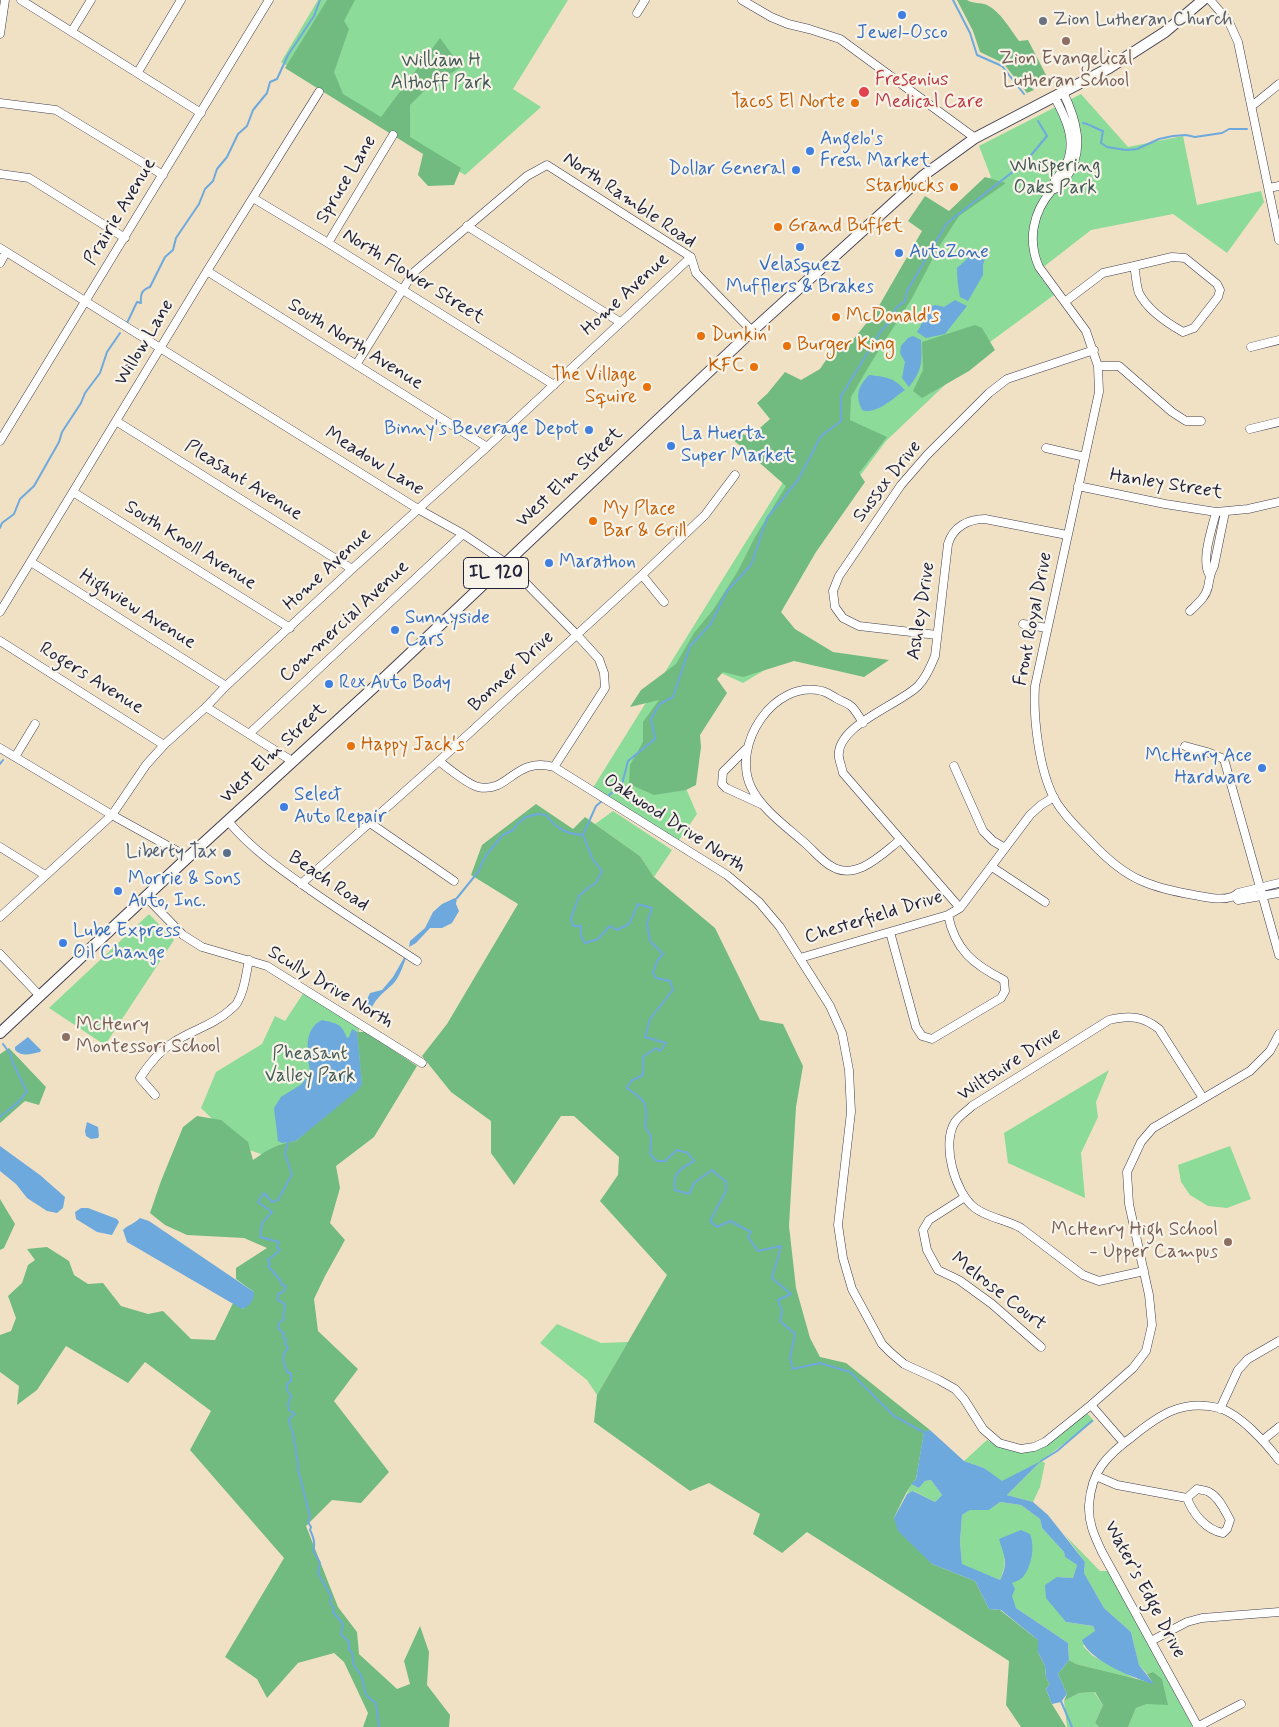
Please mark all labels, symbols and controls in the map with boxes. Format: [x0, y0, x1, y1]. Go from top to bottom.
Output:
marker: Jewel-Osco [896, 9, 908, 21]
place label: Zion Lutheran Church [1053, 10, 1233, 32]
marker: Zion Lutheran Church [1037, 15, 1049, 27]
place label: Jewel-Osco [856, 23, 948, 45]
marker: Zion Evangelical Lutheran School [1060, 35, 1072, 47]
place label: Zion Evangelical Lutheran School [999, 49, 1133, 93]
park label: William H Althoff Park [391, 51, 491, 95]
place label: Fresenius Medical Care [875, 70, 983, 114]
marker: Fresenius Medical Care [857, 85, 871, 99]
place label: Tacos El Norte [731, 92, 845, 114]
marker: Tacos El Norte [849, 97, 861, 109]
place label: Angelo's Fresh Market [820, 129, 931, 173]
street label: Spruce Lane [312, 132, 382, 228]
marker: Angelo's Fresh Market [804, 145, 816, 157]
street label: North Ramble Road [558, 148, 700, 254]
street label: Prairie Avenue [80, 154, 162, 270]
park label: Whispering Oaks Park [1009, 156, 1101, 200]
place label: Dollar General [668, 159, 786, 181]
marker: Dollar General [790, 164, 802, 176]
place label: Starbucks [866, 176, 944, 198]
marker: Starbucks [948, 181, 960, 193]
place label: Grand Buffet [788, 216, 903, 238]
marker: Grand Buffet [772, 221, 784, 233]
street label: North Flower Street [338, 224, 488, 330]
marker: Velasquez Mufflers & Brakes [794, 241, 806, 253]
place label: AutoZone [909, 242, 989, 264]
marker: AutoZone [893, 247, 905, 259]
street label: Home Avenue [577, 249, 675, 341]
place label: Velasquez Mufflers & Brakes [726, 255, 874, 299]
street label: South North Avenue [283, 294, 427, 396]
street label: Willow Lane [110, 296, 180, 390]
place label: McDonald's [846, 306, 939, 328]
marker: McDonald's [830, 311, 842, 323]
place label: Dunkin' [711, 325, 771, 347]
marker: Dunkin' [695, 330, 707, 342]
place label: Burger King [797, 335, 895, 357]
marker: Burger King [781, 340, 793, 352]
place label: KFC [708, 356, 744, 378]
marker: KFC [748, 361, 760, 373]
place label: The Village Squire [552, 365, 637, 409]
marker: The Village Squire [641, 381, 653, 393]
place label: Binny's Beverage Depot [384, 419, 579, 441]
street label: Meadow Lane [320, 422, 428, 502]
street label: West Elm Street [512, 423, 628, 533]
marker: Binny's Beverage Depot [583, 424, 595, 436]
place label: La Huerta Super Market [681, 424, 794, 468]
street label: Pleasant Avenue [180, 436, 306, 526]
street label: Sussex Drive [849, 436, 927, 528]
marker: La Huerta Super Market [665, 440, 677, 452]
street label: Hanley Street [1108, 465, 1224, 505]
street label: South Knoll Avenue [120, 496, 260, 596]
place label: My Place Bar & Grill [603, 499, 687, 543]
marker: My Place Bar & Grill [587, 515, 599, 527]
street label: Home Avenue [279, 524, 377, 616]
street label: Front Royal Drive [1010, 550, 1058, 688]
place label: Marathon [559, 552, 636, 574]
street label: Commercial Avenue [276, 556, 414, 688]
marker: Marathon [543, 557, 555, 569]
road number: IL 120 [464, 558, 528, 588]
street label: Ashley Drive [903, 560, 941, 662]
street label: Highview Avenue [74, 565, 200, 655]
place label: Sunnyside Cars [405, 608, 490, 652]
marker: Sunnyside Cars [389, 624, 401, 636]
street label: Bonner Drive [464, 627, 560, 717]
street label: Rogers Avenue [35, 638, 147, 720]
place label: Rex Auto Body [339, 673, 451, 695]
marker: Rex Auto Body [323, 678, 335, 690]
street label: West Elm Street [216, 699, 332, 809]
place label: Happy Jack's [361, 735, 465, 757]
marker: Happy Jack's [345, 740, 357, 752]
place label: McHenry Ace Hardware [1145, 746, 1252, 790]
marker: McHenry Ace Hardware [1256, 762, 1268, 774]
street label: Oakwood Drive North [599, 769, 749, 879]
place label: Select Auto Repair [294, 785, 387, 829]
marker: Select Auto Repair [278, 801, 290, 813]
place label: Liberty Tax [126, 842, 217, 864]
marker: Liberty Tax [221, 847, 233, 859]
street label: Beach Road [283, 847, 373, 917]
place label: Morrie & Sons Auto, Inc. [128, 869, 241, 913]
marker: Morrie & Sons Auto, Inc. [112, 885, 124, 897]
street label: Chesterfield Drive [802, 886, 946, 950]
place label: Lube Express Oil Change [73, 921, 181, 965]
marker: Lube Express Oil Change [57, 937, 69, 949]
street label: Scully Drive North [263, 942, 397, 1034]
place label: McHenry Montessori School [76, 1015, 221, 1059]
street label: Wiltshire Drive [954, 1023, 1066, 1107]
marker: McHenry Montessori School [60, 1031, 72, 1043]
park label: Pheasant Valley Park [265, 1044, 355, 1088]
place label: McHenry High School - Upper Campus [1051, 1220, 1218, 1264]
marker: McHenry High School - Upper Campus [1222, 1236, 1234, 1248]
street label: Melrose Court [946, 1248, 1050, 1336]
street label: Water’s Edge Drive [1098, 1517, 1190, 1663]

